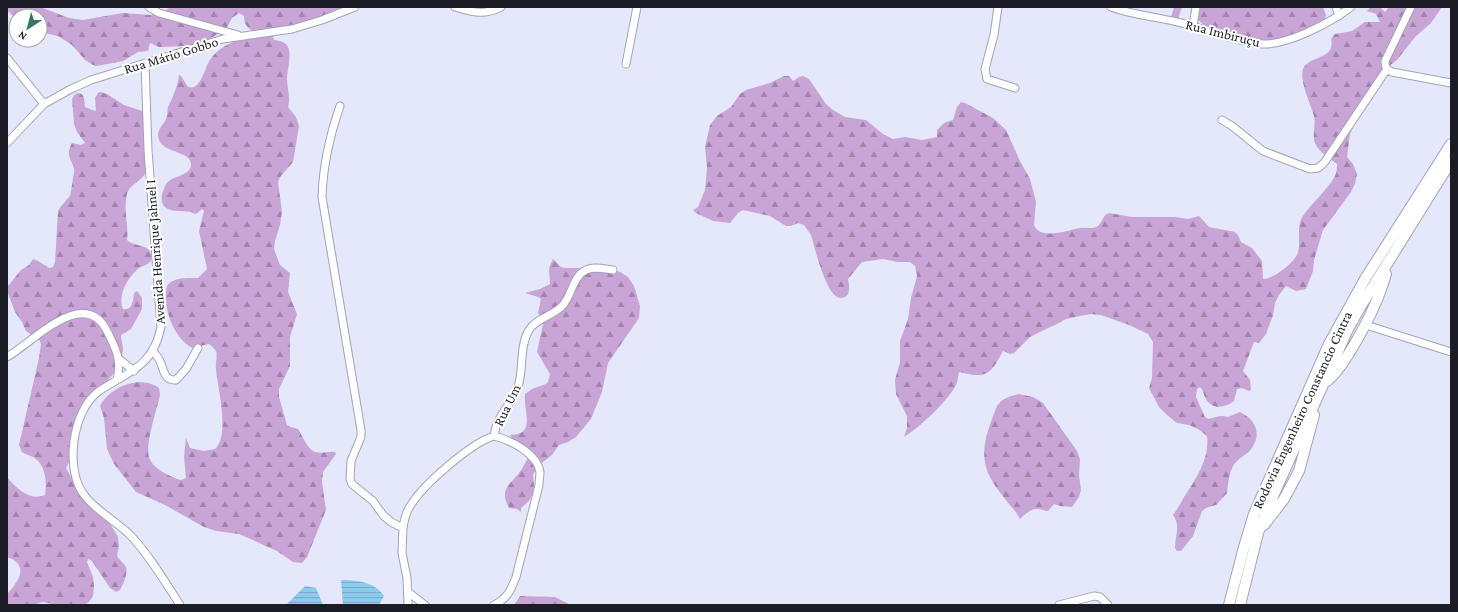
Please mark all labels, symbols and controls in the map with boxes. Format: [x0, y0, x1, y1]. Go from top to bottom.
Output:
north arrow [8, 8, 48, 48]
street label: Rua Imbiruçu [1184, 16, 1262, 50]
text: N [15, 29, 29, 43]
street label: Rua Mário Gobbo [122, 33, 220, 77]
street label: Avenida Henrique Jahnel I [142, 179, 168, 325]
street label: Rodovia Engenheiro Constancio Cintra [1249, 308, 1355, 511]
street label: Rua Um [490, 382, 524, 428]

